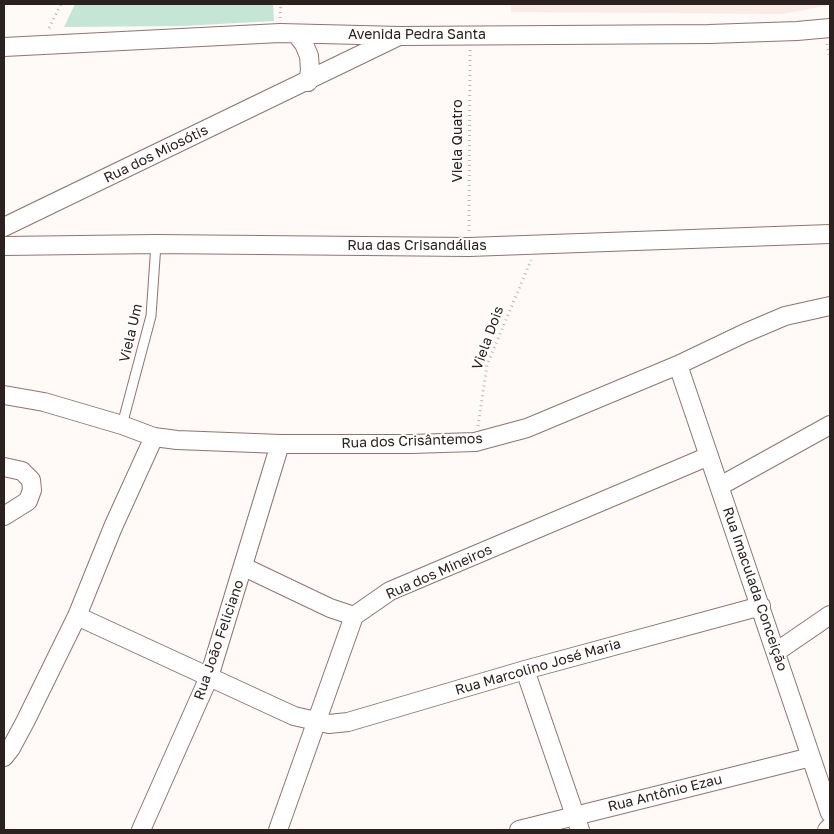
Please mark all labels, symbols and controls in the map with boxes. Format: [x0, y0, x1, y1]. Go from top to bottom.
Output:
street label: Avenida Pedra Santa [348, 27, 486, 43]
street label: Viela Quatro [450, 99, 466, 183]
street label: Rua dos Miosótis [101, 121, 211, 187]
street label: Rua das Crisandálias [347, 238, 487, 254]
street label: Viela Um [116, 302, 146, 364]
street label: Viela Dois [469, 304, 507, 372]
street label: Rua dos Crisântemos [341, 430, 483, 452]
street label: Rua Imaculada Conceição [719, 505, 791, 673]
street label: Rua dos Mineiros [383, 541, 495, 603]
street label: Rua João Feliciano [191, 578, 247, 702]
street label: Rua Marcolino José Maria [453, 635, 623, 699]
street label: Rua Antônio Ezau [606, 771, 724, 815]

